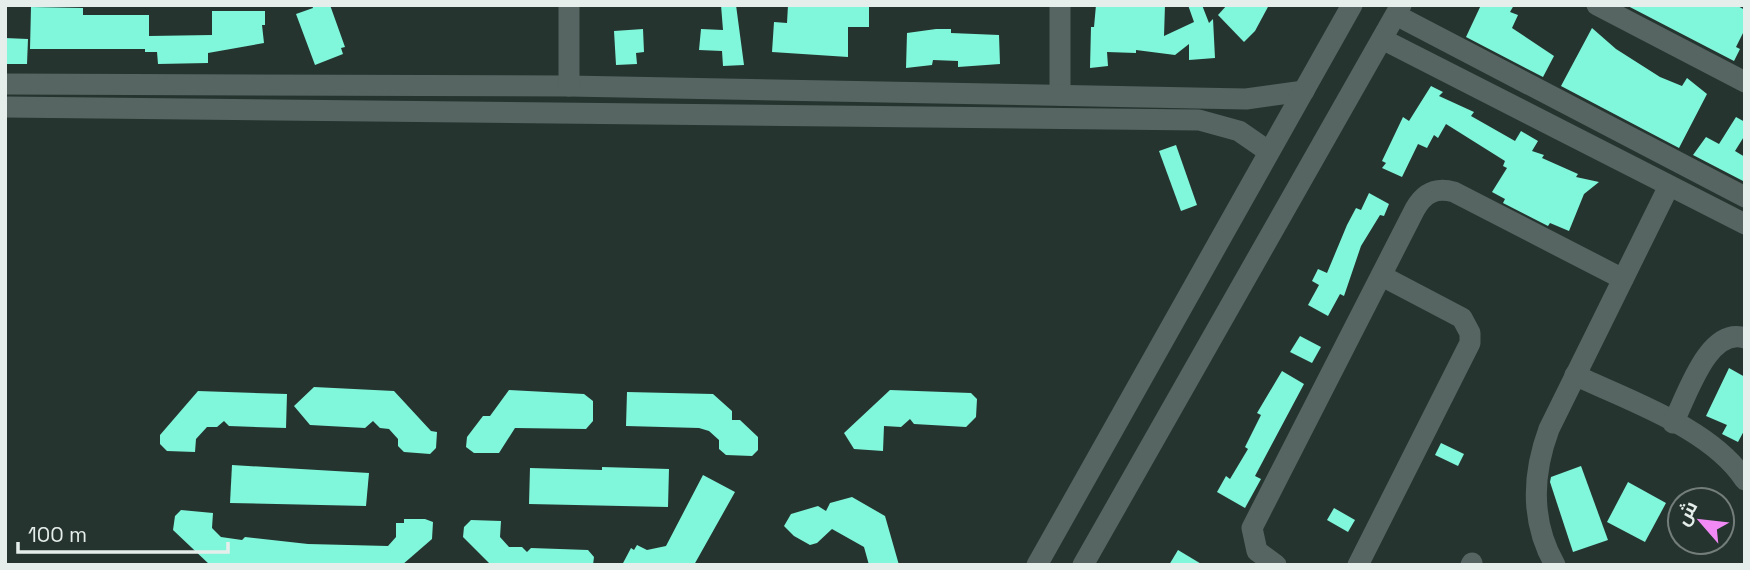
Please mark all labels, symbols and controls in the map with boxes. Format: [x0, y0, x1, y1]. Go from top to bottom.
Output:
north arrow [1666, 486, 1736, 556]
text: ش [1670, 497, 1703, 530]
scale bar [18, 510, 228, 554]
text: 100 m [28, 521, 87, 548]

